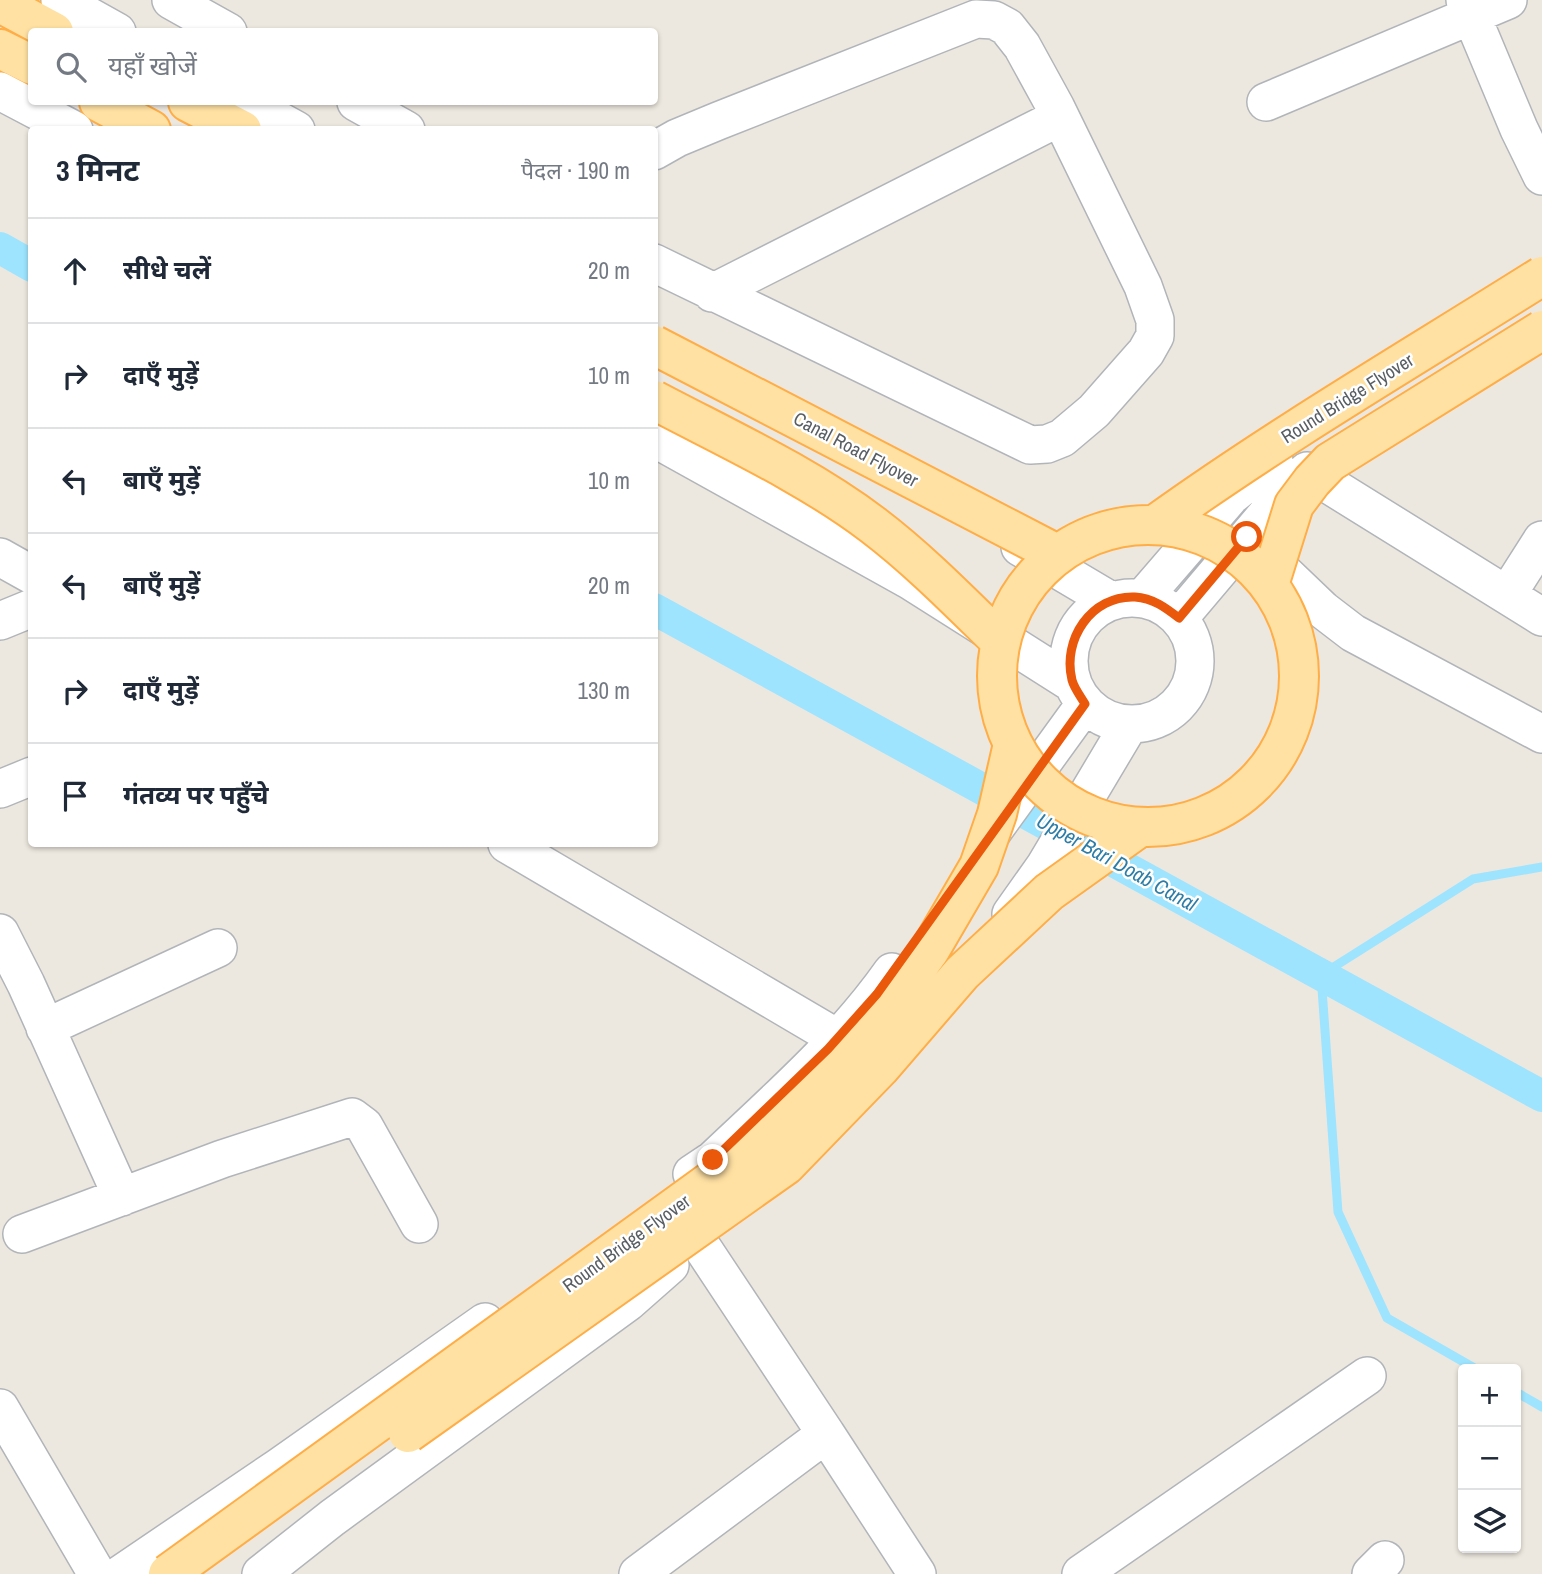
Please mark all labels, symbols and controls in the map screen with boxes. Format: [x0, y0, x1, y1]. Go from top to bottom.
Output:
search box [28, 28, 658, 105]
icon: search [52, 48, 90, 86]
text: यहाँ खोजें [108, 48, 197, 83]
text: 3 मिनट [56, 150, 140, 190]
text: पैदल · 190 m [521, 155, 630, 186]
icon: ahead [56, 252, 94, 290]
text: सीधे चलें [123, 252, 211, 287]
text: 20 m [588, 255, 630, 286]
street label: Round Bridge Flyover [1276, 346, 1419, 449]
icon: right [56, 357, 94, 395]
text: दाएँ मुड़ें [123, 357, 199, 392]
text: 10 m [588, 360, 630, 391]
street label: Canal Road Flyover [789, 405, 924, 493]
icon: left [56, 462, 94, 500]
text: बाएँ मुड़ें [123, 462, 200, 497]
text: 10 m [588, 465, 630, 496]
route start [1231, 521, 1262, 552]
icon: left [56, 567, 94, 605]
text: बाएँ मुड़ें [123, 567, 200, 602]
text: 20 m [588, 570, 630, 601]
icon: right [56, 672, 94, 710]
text: दाएँ मुड़ें [123, 672, 199, 707]
text: 130 m [578, 675, 630, 706]
icon: arrive [56, 777, 94, 815]
text: गंतव्य पर पहुँचे [123, 777, 269, 812]
water label: Upper Bari Doab Canal [1032, 806, 1203, 919]
route end [697, 1144, 728, 1175]
street label: Round Bridge Flyover [557, 1187, 696, 1298]
map controls [1458, 1364, 1521, 1553]
button: + [1458, 1364, 1521, 1427]
button: − [1458, 1427, 1521, 1490]
button: layers [1458, 1490, 1521, 1553]

